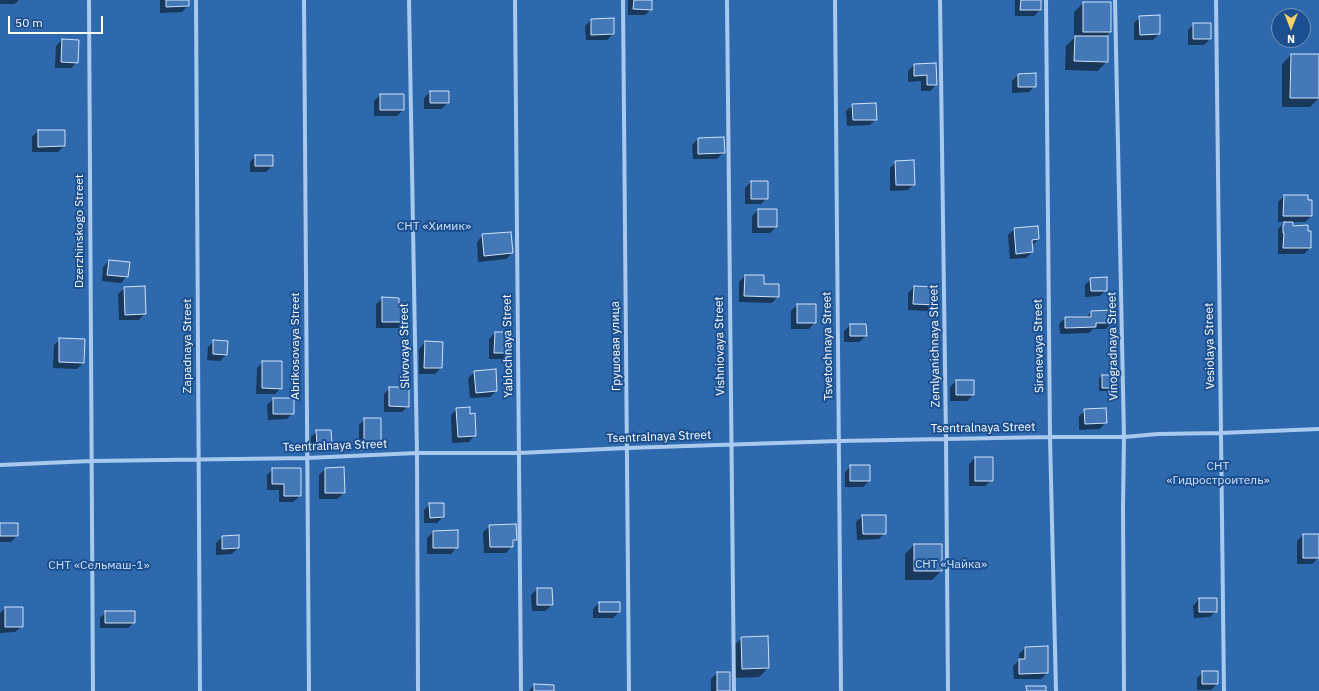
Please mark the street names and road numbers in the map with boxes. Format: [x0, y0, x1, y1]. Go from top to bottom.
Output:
street label: Dzerzhinskogo Street [73, 174, 87, 288]
street label: Zemlyanichnaya Street [927, 284, 943, 408]
street label: Tsvetochnaya Street [820, 291, 836, 401]
street label: Vinogradnaya Street [1105, 291, 1121, 401]
street label: Abrikosovaya Street [289, 292, 303, 400]
street label: Yablochnaya Street [500, 294, 516, 398]
street label: Vishniovaya Street [712, 296, 728, 396]
street label: Zapadnaya Street [181, 299, 195, 393]
street label: Sirenevaya Street [1031, 299, 1047, 393]
street label: Грушовая улица [608, 301, 624, 391]
street label: Slivovaya Street [397, 303, 413, 389]
street label: Vesiolaya Street [1202, 303, 1218, 389]
street label: Tsentralnaya Street [931, 420, 1035, 436]
street label: Tsentralnaya Street [606, 428, 712, 446]
street label: Tsentralnaya Street [282, 437, 388, 455]

